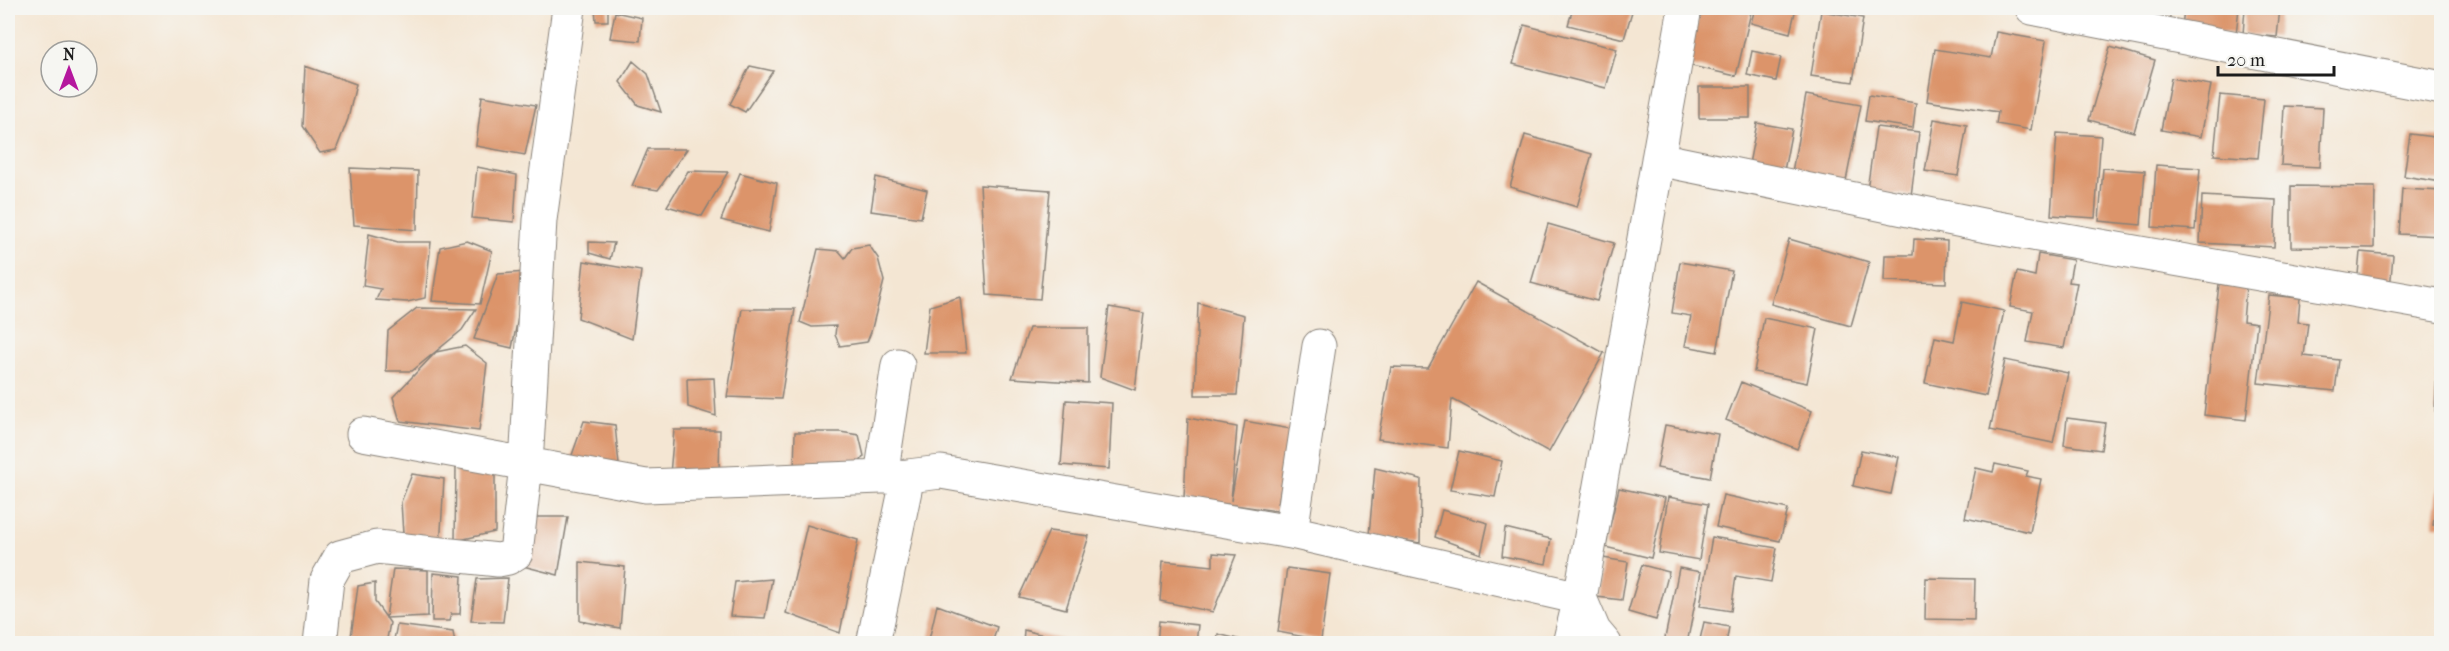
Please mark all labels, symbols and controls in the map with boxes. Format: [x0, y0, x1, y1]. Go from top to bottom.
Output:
north arrow [39, 39, 99, 99]
scale bar [2218, 39, 2334, 77]
text: N [63, 45, 76, 64]
text: 20 m [2227, 50, 2265, 71]

